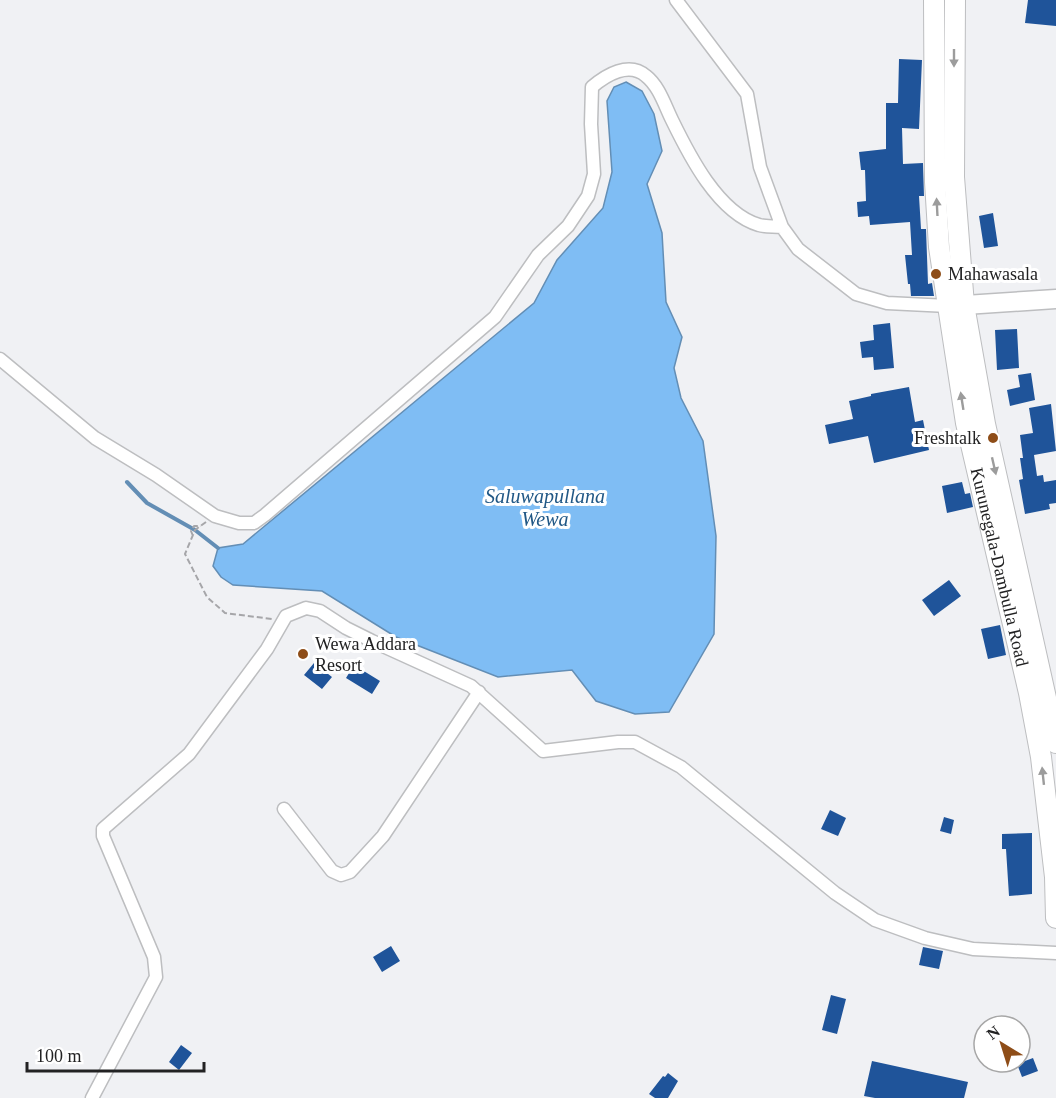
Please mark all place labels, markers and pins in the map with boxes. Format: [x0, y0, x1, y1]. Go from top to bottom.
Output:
place label: Mahawasala [948, 264, 1038, 284]
marker: Mahawasala [929, 267, 943, 281]
place label: Freshtalk [914, 428, 981, 448]
marker: Freshtalk [986, 431, 1000, 445]
place label: Wewa Addara Resort [315, 634, 416, 675]
marker: Wewa Addara Resort [296, 647, 310, 661]

